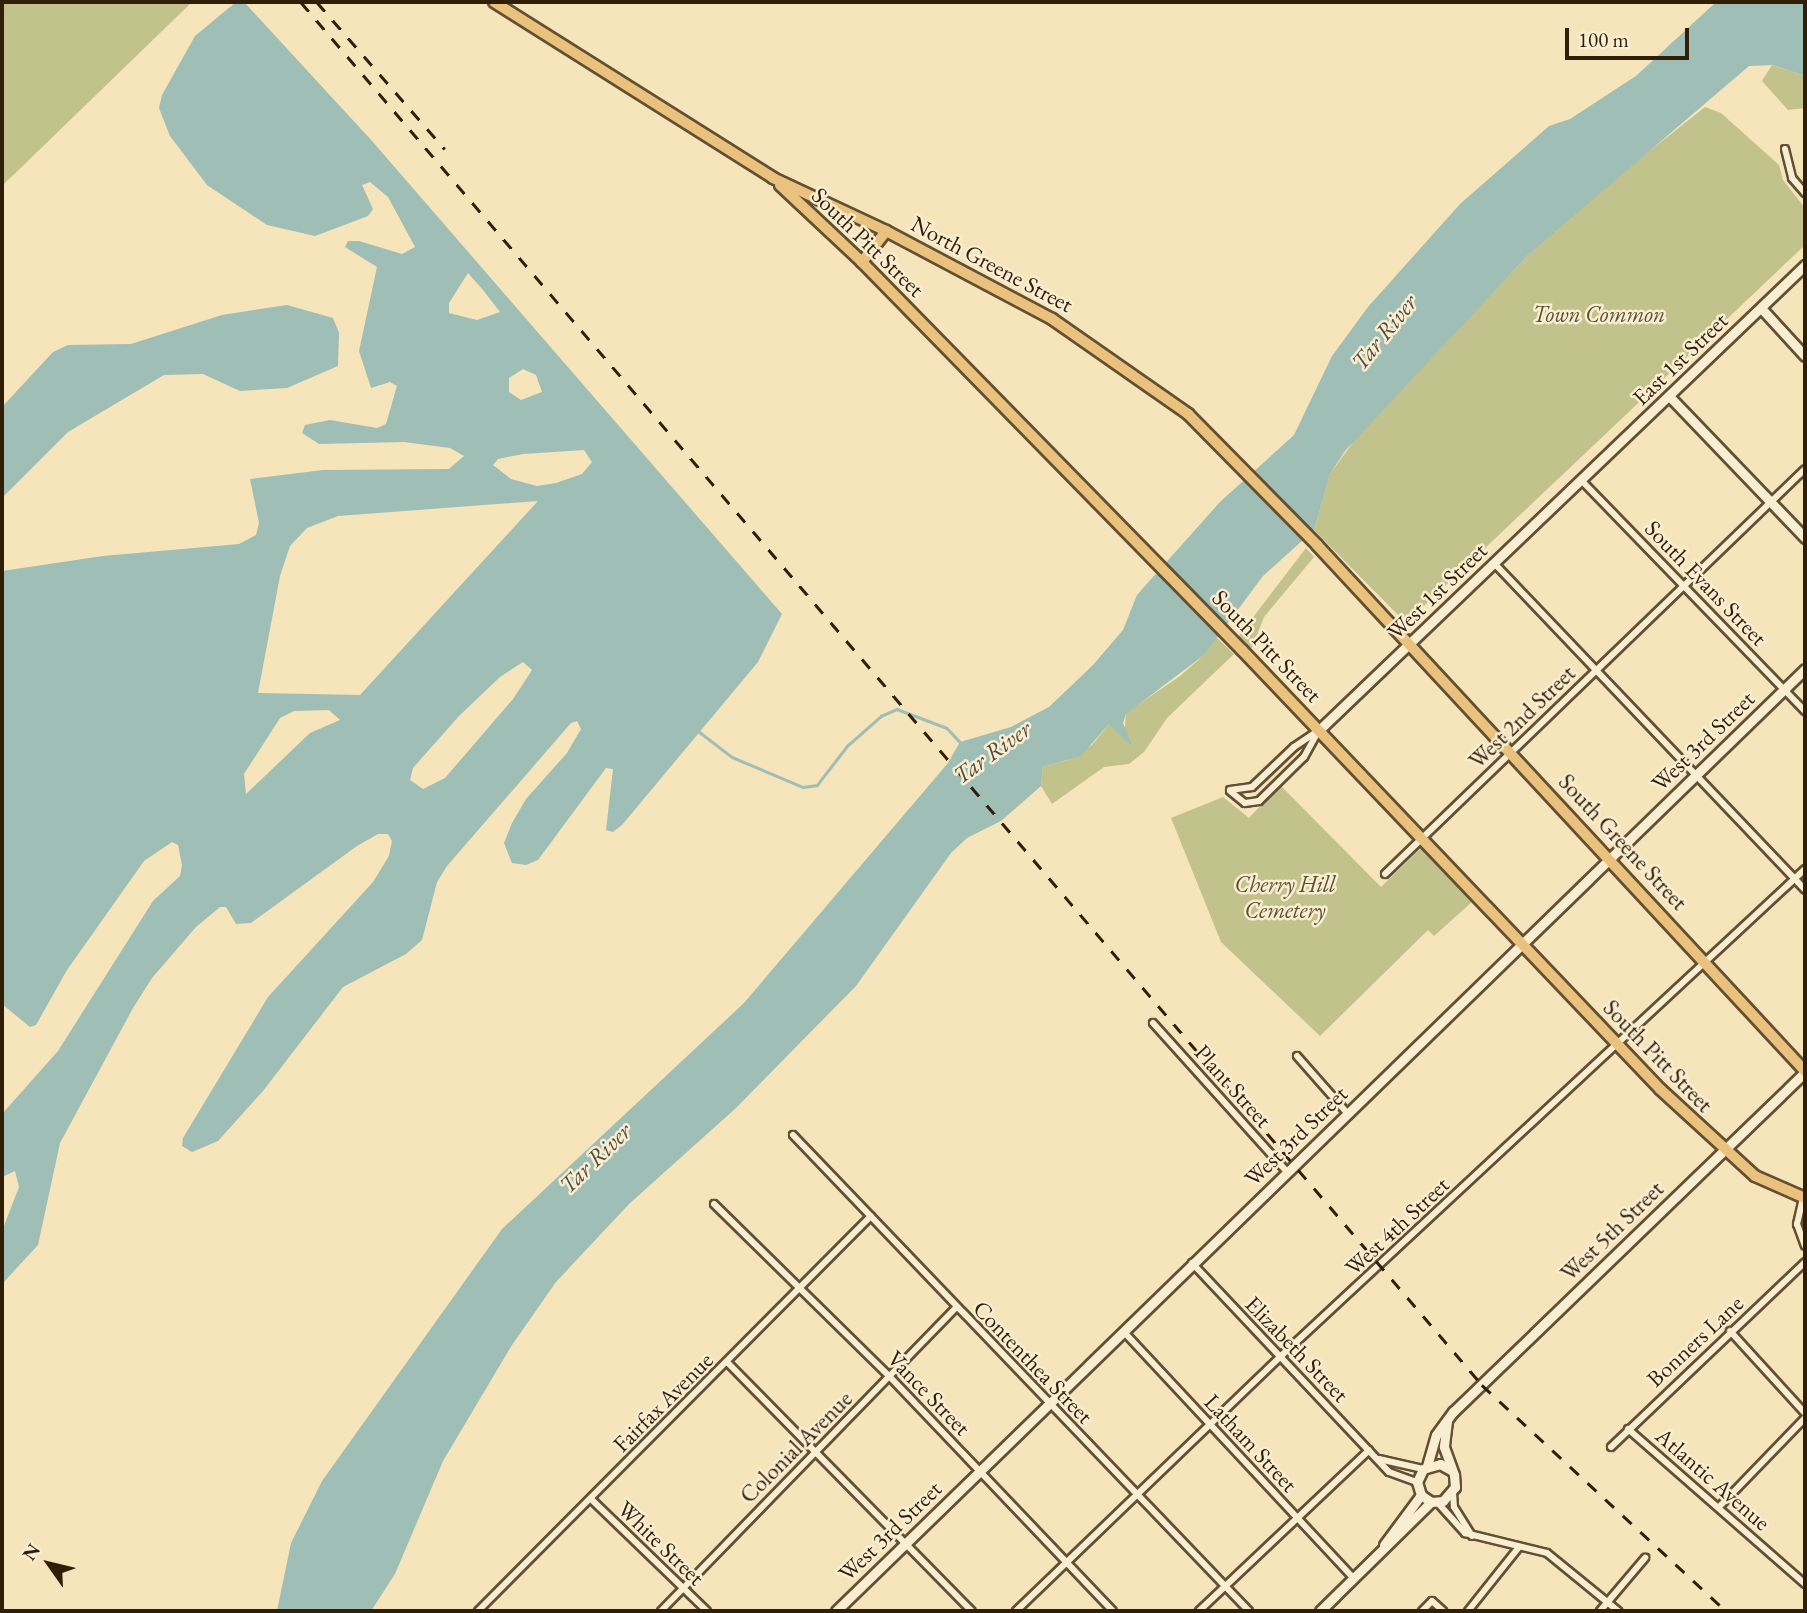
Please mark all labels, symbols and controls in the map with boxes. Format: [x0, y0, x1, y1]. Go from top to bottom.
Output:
scale bar [1569, 14, 1693, 58]
text: 100 m [1578, 26, 1629, 53]
street label: South Pitt Street [806, 181, 930, 303]
street label: North Greene Street [906, 210, 1078, 318]
water label: Tar River [1345, 288, 1423, 376]
park label: Town Common [1533, 300, 1665, 328]
street label: East 1st Street [1627, 307, 1733, 411]
street label: South Evans Street [1639, 515, 1773, 651]
street label: West 1st Street [1381, 537, 1493, 645]
street label: South Pitt Street [1206, 584, 1328, 708]
street label: West 2nd Street [1463, 660, 1581, 774]
street label: West 3rd Street [1646, 685, 1760, 797]
water label: Tar River [948, 714, 1036, 790]
street label: South Greene Street [1553, 768, 1693, 916]
park label: Cherry Hill Cemetery [1234, 870, 1336, 924]
street label: South Pitt Street [1597, 994, 1719, 1118]
street label: Plant Street [1189, 1039, 1277, 1133]
street label: West 3rd Street [1239, 1080, 1353, 1192]
water label: Tar River [553, 1117, 637, 1199]
street label: West 4th Street [1339, 1171, 1455, 1281]
street label: West 5th Street [1555, 1175, 1669, 1287]
street label: Bonners Lane [1641, 1289, 1749, 1393]
street label: Elizabeth Street [1239, 1290, 1355, 1408]
street label: Contenthea Street [967, 1295, 1099, 1429]
street label: Vance Street [882, 1345, 976, 1441]
street label: Fairfax Avenue [607, 1346, 719, 1458]
street label: Colonial Avenue [734, 1385, 858, 1509]
street label: Latham Street [1199, 1388, 1303, 1498]
street label: Atlantic Avenue [1650, 1422, 1776, 1536]
street label: West 3rd Street [833, 1475, 947, 1587]
street label: White Street [612, 1495, 710, 1591]
north arrow [14, 1529, 84, 1599]
text: N [17, 1539, 46, 1565]

